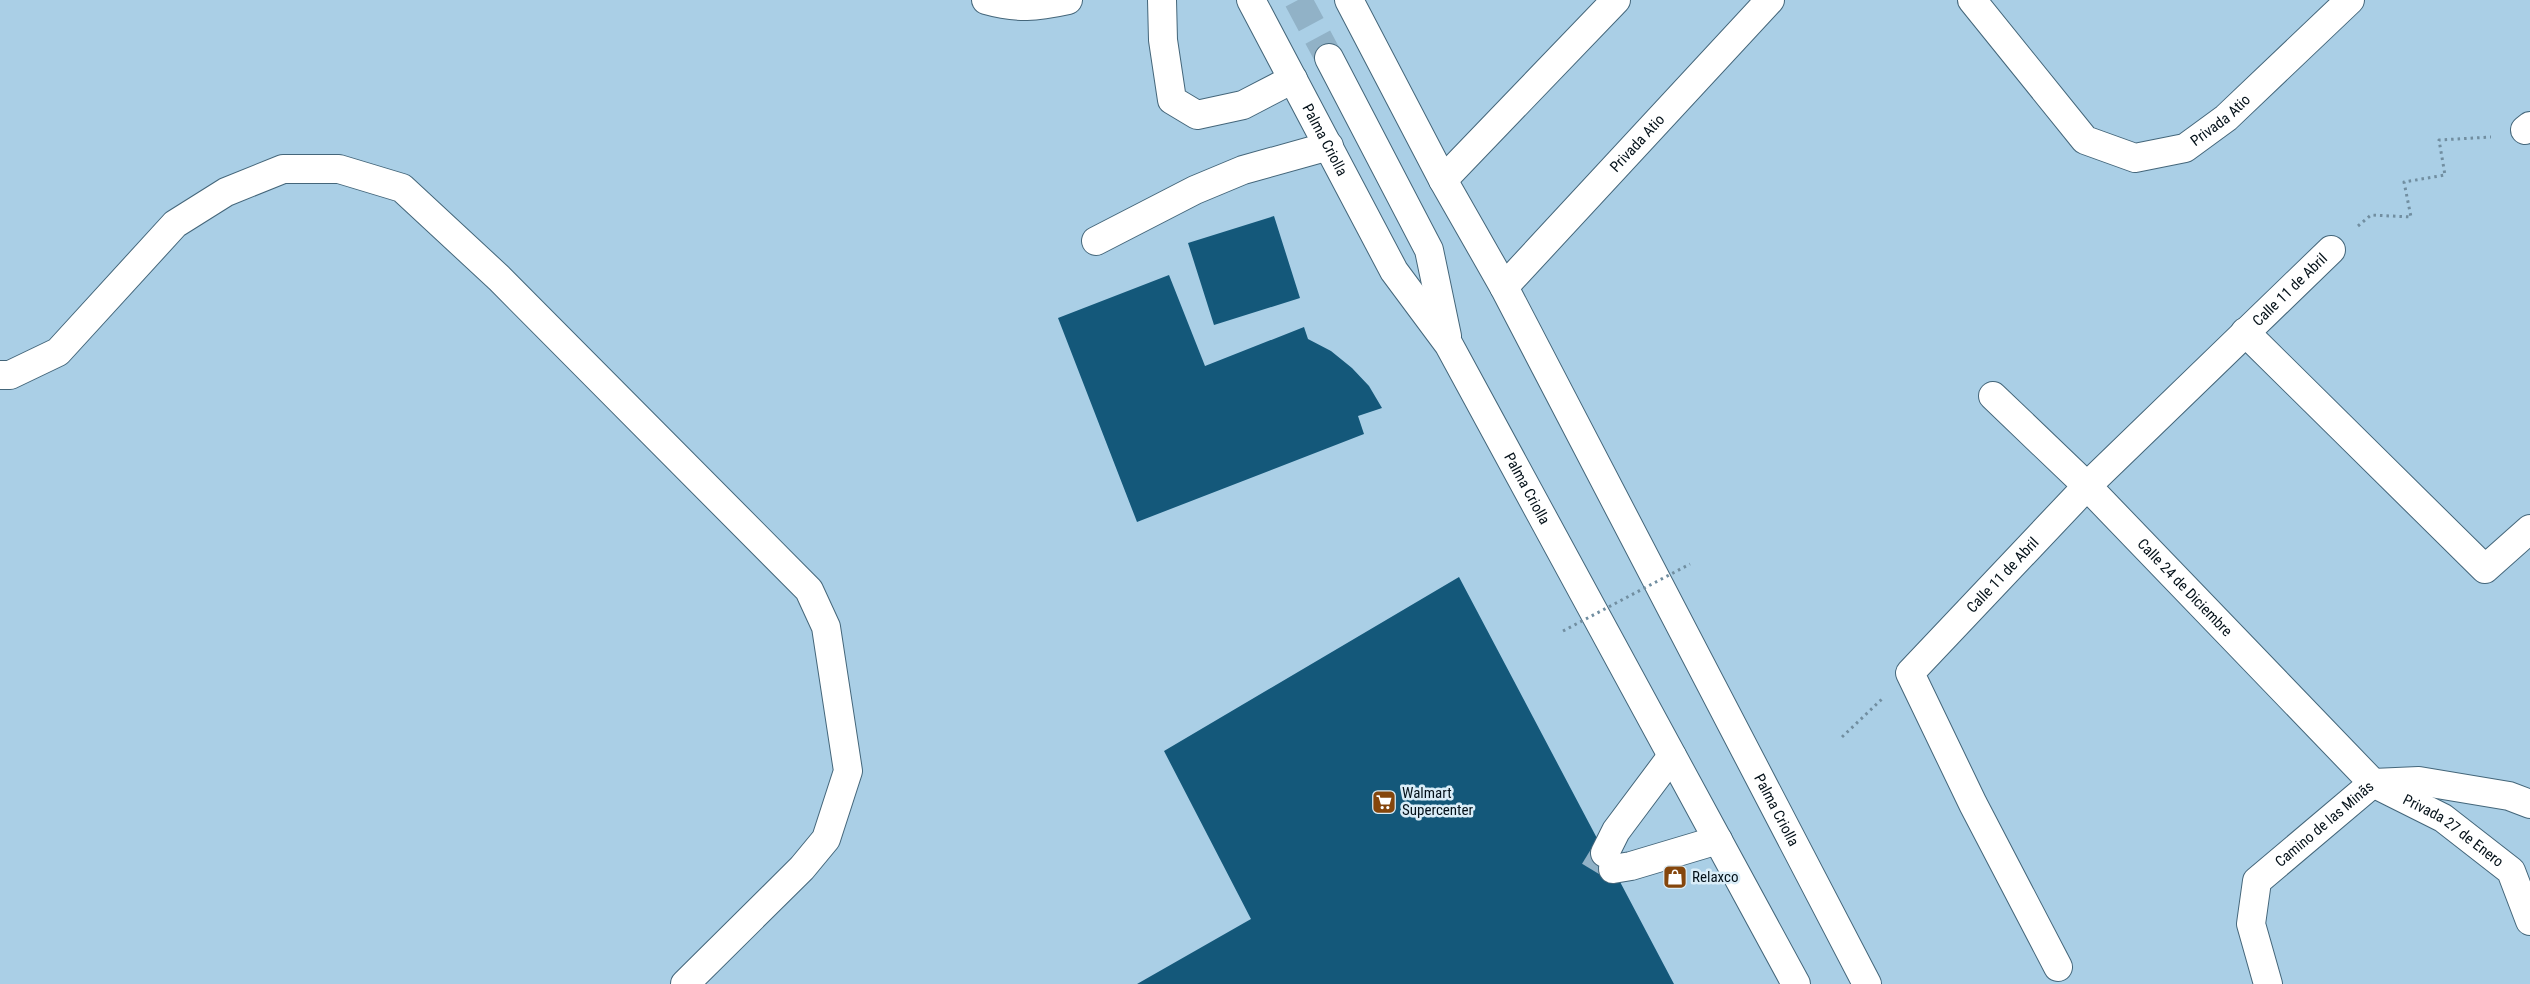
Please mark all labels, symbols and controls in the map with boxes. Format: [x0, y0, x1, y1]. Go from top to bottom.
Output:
street label: Privada Atio [2187, 91, 2254, 150]
street label: Palma Criolla [1298, 101, 1351, 179]
street label: Privada Atio [1606, 111, 1668, 176]
street label: Calle 11 de Abril [2249, 250, 2331, 330]
street label: Palma Criolla [1500, 450, 1554, 528]
street label: Calle 11 de Abril [1963, 534, 2042, 616]
street label: Calle 24 de Diciembre [2134, 535, 2236, 640]
street label: Palma Criolla [1750, 771, 1803, 849]
street label: Camino de las Minãs [2271, 777, 2378, 871]
place label: Walmart Supercenter [1402, 784, 1474, 819]
supermarket icon: Walmart Supercenter [1371, 789, 1397, 815]
street label: Privada 27 de Enero [2400, 790, 2507, 871]
shop icon: Relaxco [1662, 864, 1688, 890]
place label: Relaxco [1692, 868, 1739, 886]

